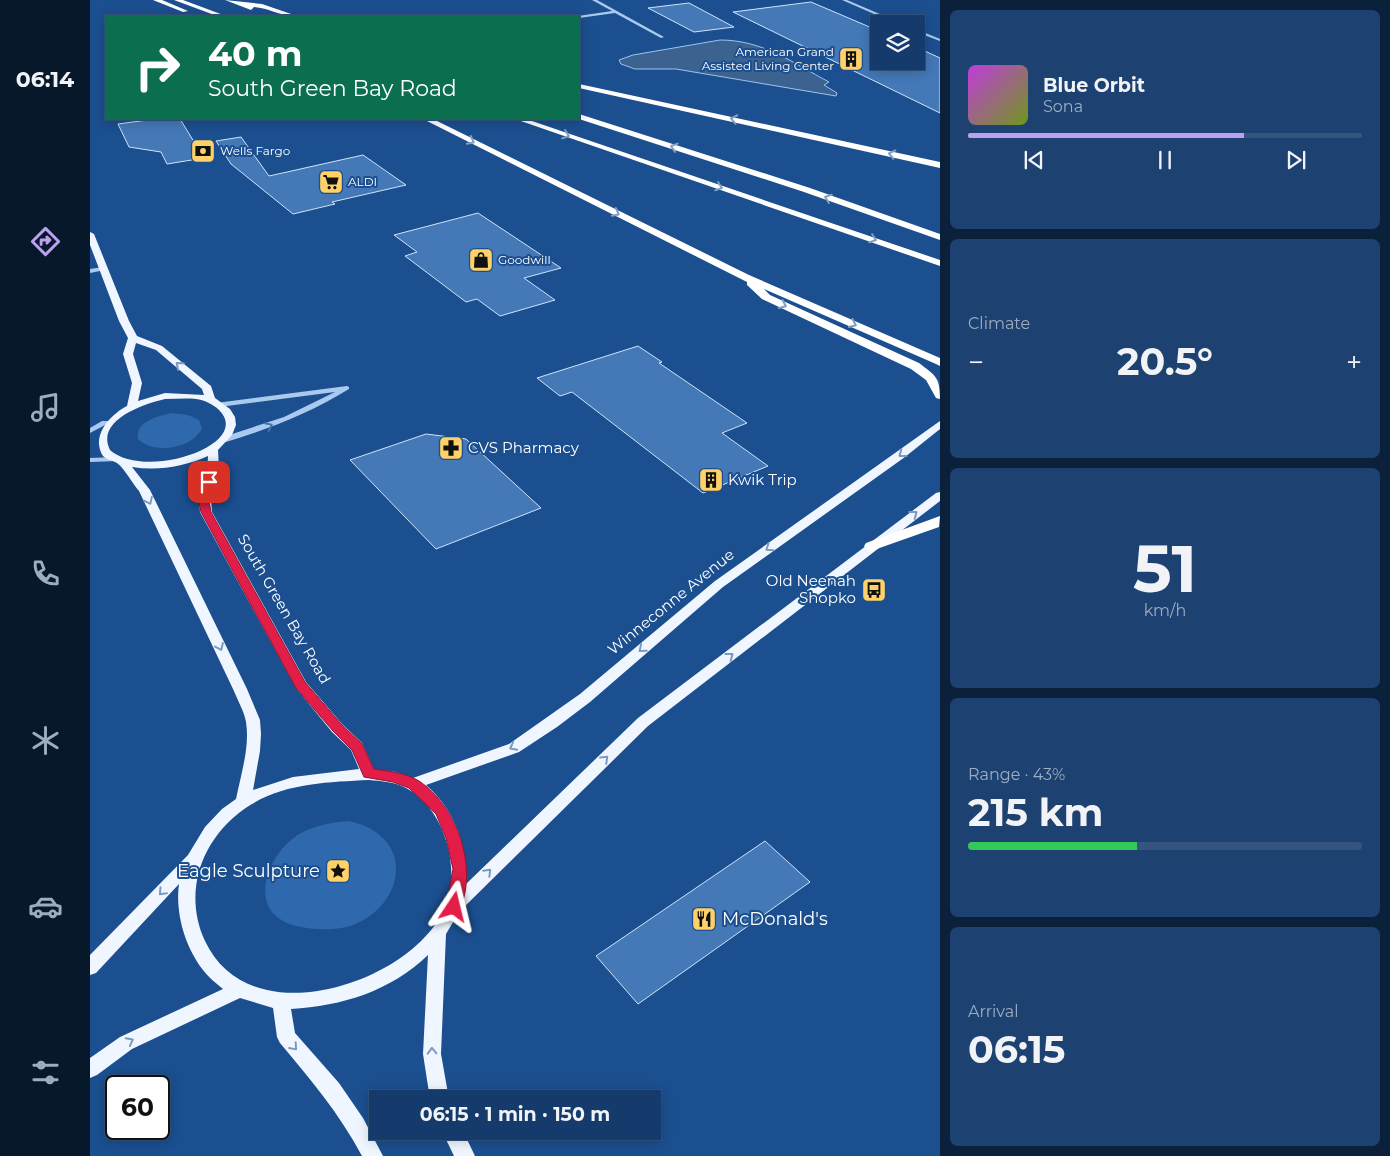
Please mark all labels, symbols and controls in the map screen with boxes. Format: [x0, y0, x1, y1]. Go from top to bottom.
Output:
map controls [870, 15, 925, 70]
button: layers [870, 15, 925, 70]
text: 40 m [208, 32, 303, 75]
icon: right [125, 35, 190, 100]
place label: American Grand Assisted Living Center [702, 44, 834, 73]
building icon: American Grand Assisted Living Center [838, 46, 864, 72]
text: 06:14 [16, 66, 74, 93]
text: Blue Orbit [1043, 74, 1145, 97]
text: South Green Bay Road [208, 75, 457, 102]
text: Sona [1043, 97, 1083, 116]
one-way arrow [729, 114, 738, 125]
one-way arrow [561, 129, 569, 139]
one-way arrow [465, 134, 474, 144]
bank icon: Wells Fargo [190, 138, 216, 164]
one-way arrow [670, 142, 678, 152]
place label: Wells Fargo [220, 143, 290, 158]
icon: previous [1020, 146, 1048, 174]
icon: pause [1151, 146, 1179, 174]
icon: next [1282, 146, 1310, 174]
one-way arrow [888, 149, 897, 160]
supermarket icon: ALDI [318, 169, 344, 195]
place label: ALDI [348, 174, 377, 189]
one-way arrow [715, 181, 723, 191]
one-way arrow [824, 194, 833, 204]
one-way arrow [611, 207, 620, 217]
icon: directions [28, 224, 63, 259]
one-way arrow [868, 234, 877, 244]
shop icon: Goodwill [468, 247, 494, 273]
place label: Goodwill [498, 252, 551, 267]
one-way arrow [778, 299, 787, 310]
text: Climate [968, 314, 1030, 333]
one-way arrow [848, 318, 857, 329]
text: 20.5° [1117, 338, 1213, 385]
text: − [968, 345, 984, 379]
text: + [1346, 345, 1362, 379]
one-way arrow [176, 362, 185, 371]
icon: music [28, 390, 63, 425]
one-way arrow [264, 422, 273, 432]
pharmacy icon: CVS Pharmacy [438, 435, 464, 461]
place label: CVS Pharmacy [468, 438, 580, 457]
one-way arrow [898, 448, 908, 457]
pin [188, 461, 230, 503]
building icon: Kwik Trip [698, 467, 724, 493]
icon: arrive [195, 468, 223, 496]
place label: Kwik Trip [728, 470, 797, 489]
one-way arrow [143, 495, 153, 504]
one-way arrow [908, 511, 918, 520]
text: 51 [1133, 529, 1197, 608]
street label: South Green Bay Road [234, 531, 335, 687]
one-way arrow [765, 542, 775, 551]
street label: Winneconne Avenue [604, 545, 738, 659]
icon: phone [28, 556, 63, 591]
place label: Old Neenah Shopko [766, 571, 856, 607]
bus stop icon: Old Neenah Shopko [861, 577, 887, 603]
text: km/h [1144, 601, 1186, 620]
one-way arrow [214, 642, 224, 651]
one-way arrow [639, 644, 648, 653]
one-way arrow [724, 654, 733, 662]
icon: climate [28, 723, 63, 758]
one-way arrow [509, 741, 518, 751]
one-way arrow [599, 756, 608, 765]
text: Range · 43% [968, 765, 1065, 784]
text: 215 km [968, 789, 1103, 836]
place icon: Eagle Sculpture [325, 858, 351, 884]
place label: Eagle Sculpture [177, 860, 320, 882]
one-way arrow [483, 869, 492, 878]
position arrow [427, 880, 479, 932]
one-way arrow [159, 887, 168, 896]
icon: car [28, 889, 63, 924]
restaurant icon: McDonald's [691, 906, 717, 932]
place label: McDonald's [722, 908, 828, 930]
text: Arrival [968, 1002, 1018, 1021]
text: 06:15 [968, 1026, 1065, 1073]
one-way arrow [125, 1037, 134, 1047]
one-way arrow [289, 1041, 298, 1050]
one-way arrow [427, 1046, 437, 1054]
icon: filters [28, 1055, 63, 1090]
speed limit sign: 60 [105, 1075, 170, 1140]
text: 06:15 · 1 min · 150 m [420, 1103, 610, 1126]

